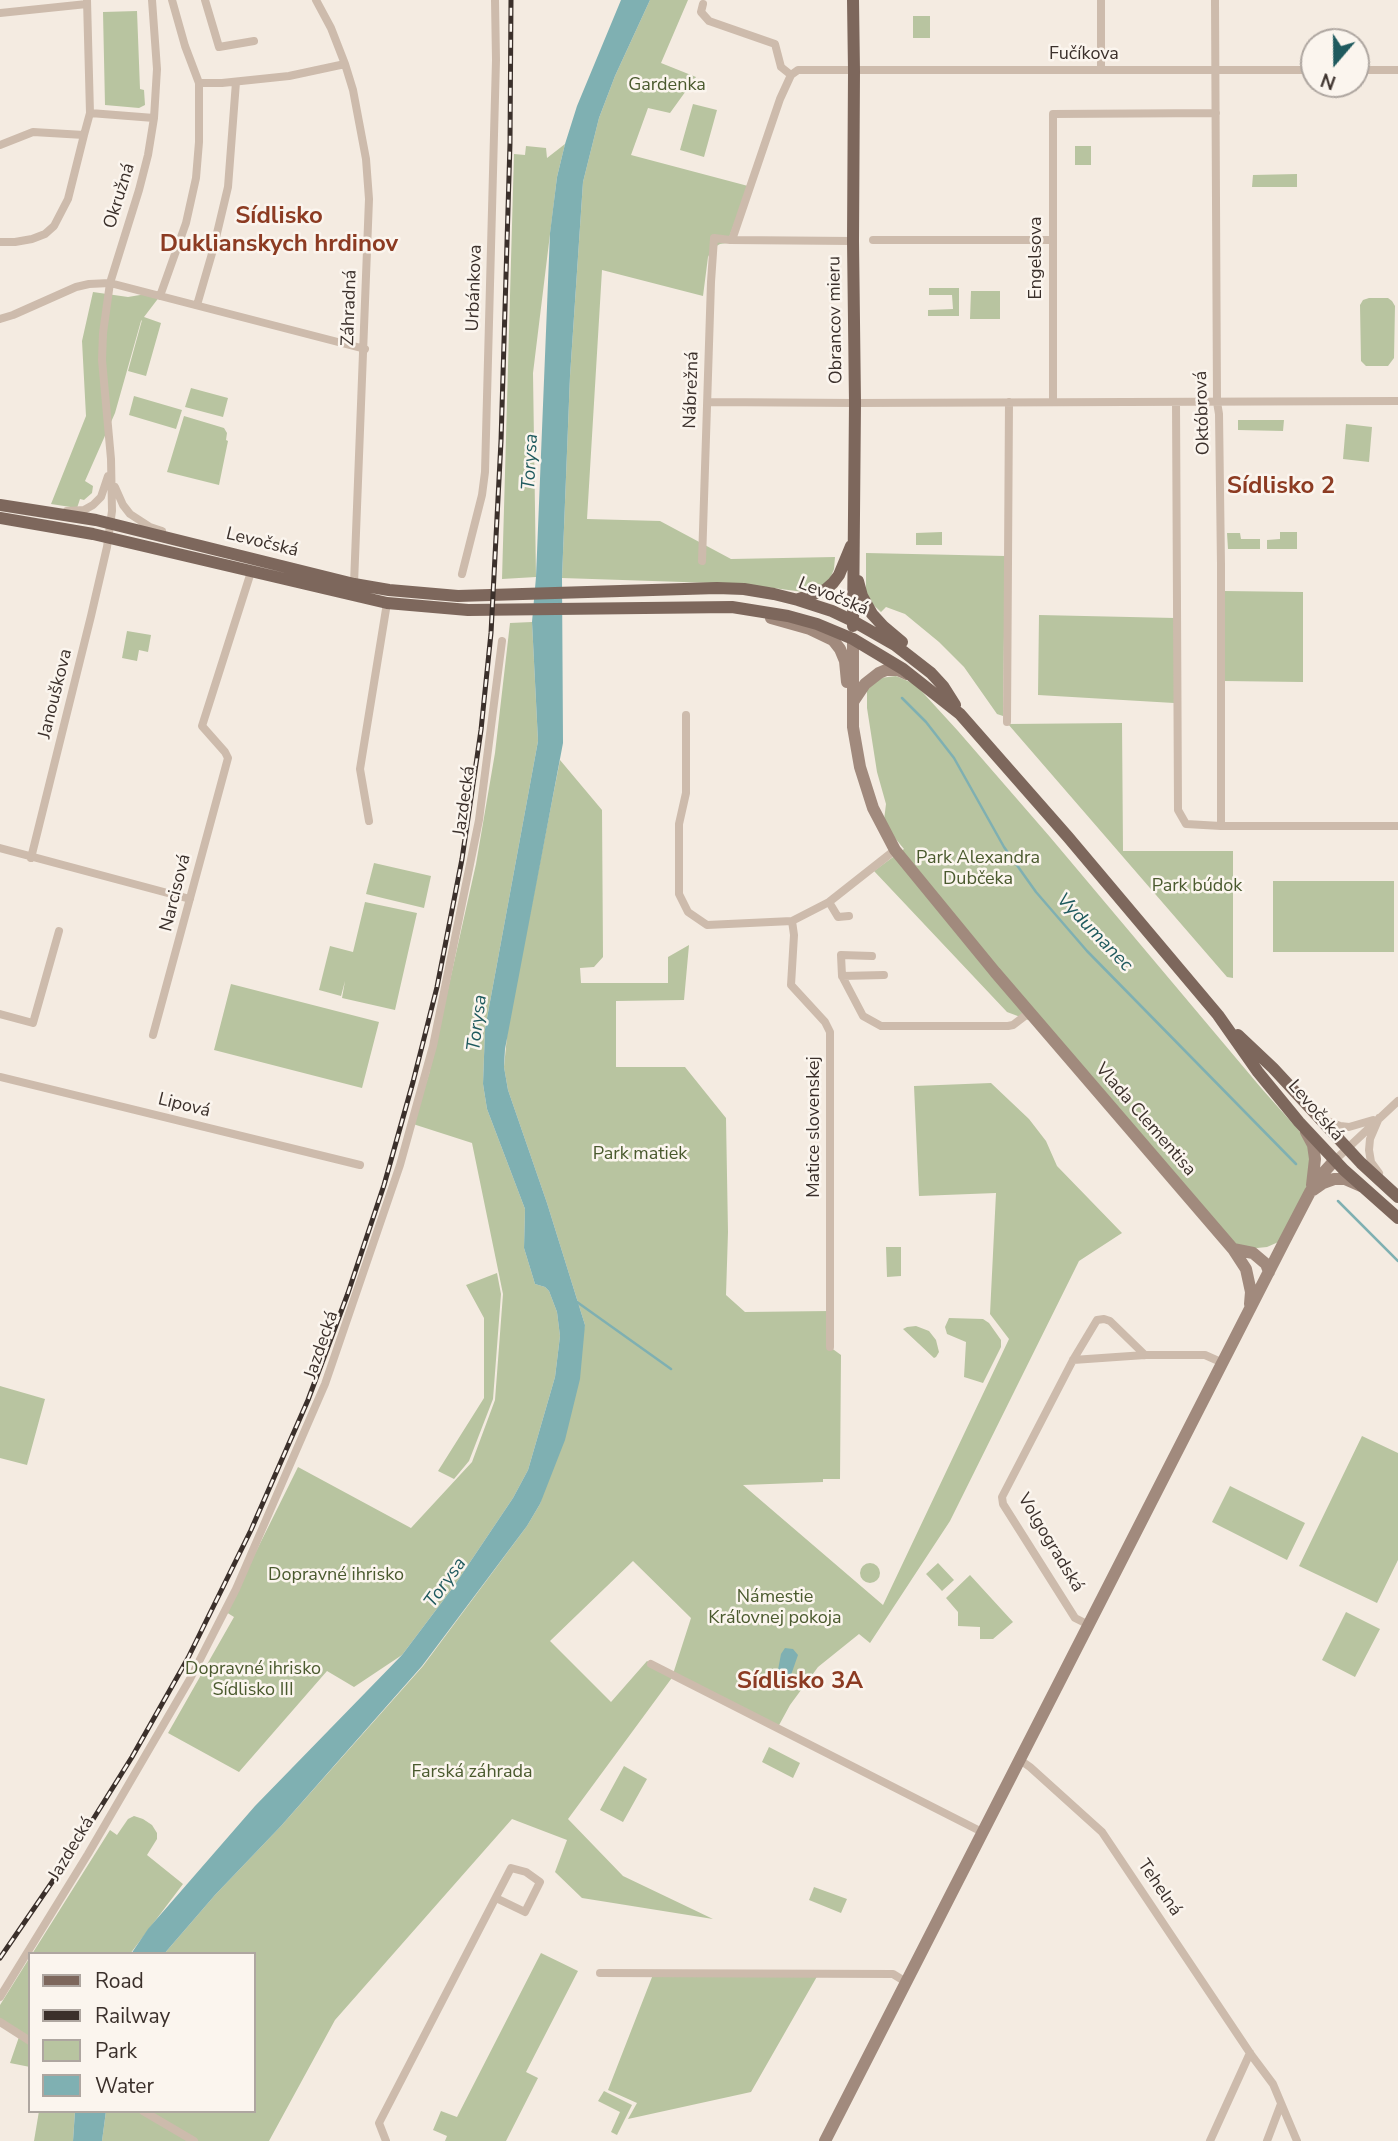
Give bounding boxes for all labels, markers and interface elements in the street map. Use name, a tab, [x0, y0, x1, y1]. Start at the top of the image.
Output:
north arrow	[1300, 28, 1370, 98]
street label: Fučíkova	[1049, 44, 1119, 66]
text: N	[1317, 66, 1340, 96]
park label: Gardenka	[628, 75, 706, 97]
street label: Okružná	[100, 161, 140, 231]
district label: Sídlisko Duklianskych hrdinov	[160, 203, 398, 259]
street label: Engelsova	[1026, 216, 1048, 300]
street label: Urbánkova	[463, 244, 487, 332]
street label: Obrancov mieru	[824, 256, 848, 384]
street label: Záhradná	[338, 269, 362, 347]
street label: Nábrežná	[680, 351, 704, 429]
street label: Októbrová	[1191, 371, 1215, 455]
water label: Torysa	[518, 433, 544, 491]
district label: Sídlisko 2	[1227, 473, 1335, 501]
street label: Levočská	[224, 524, 300, 562]
street label: Levočská	[795, 573, 871, 621]
street label: Janouškova	[34, 647, 78, 741]
street label: Jazdecká	[449, 765, 481, 837]
park label: Park Alexandra Dubčeka	[916, 848, 1040, 890]
street label: Narcisová	[156, 852, 196, 934]
park label: Park búdok	[1152, 876, 1242, 898]
water label: Vydumanec	[1051, 889, 1137, 977]
water label: Torysa	[463, 993, 493, 1053]
street label: Matice slovenskej	[804, 1056, 826, 1198]
street label: Vlada Clementisa	[1090, 1059, 1200, 1181]
street label: Levočská	[1283, 1076, 1347, 1146]
street label: Lipová	[156, 1089, 212, 1123]
park label: Park matiek	[593, 1144, 687, 1166]
street label: Jazdecká	[300, 1308, 344, 1382]
street label: Volgogradská	[1012, 1490, 1088, 1596]
water label: Torysa	[420, 1553, 472, 1613]
park label: Dopravné ihrisko	[268, 1565, 404, 1587]
park label: Námestie Kráľovnej pokoja	[708, 1587, 842, 1630]
park label: Dopravné ihrisko Sídlisko III	[185, 1659, 321, 1702]
district label: Sídlisko 3A	[737, 1668, 863, 1696]
park label: Farská záhrada	[411, 1762, 533, 1784]
street label: Jazdecká	[45, 1813, 99, 1885]
street label: Tehelná	[1132, 1855, 1186, 1921]
legend	[28, 1952, 256, 2113]
text: Road	[95, 1967, 144, 1995]
text: Railway	[95, 2002, 170, 2030]
text: Park	[95, 2037, 137, 2065]
text: Water	[95, 2072, 154, 2100]

